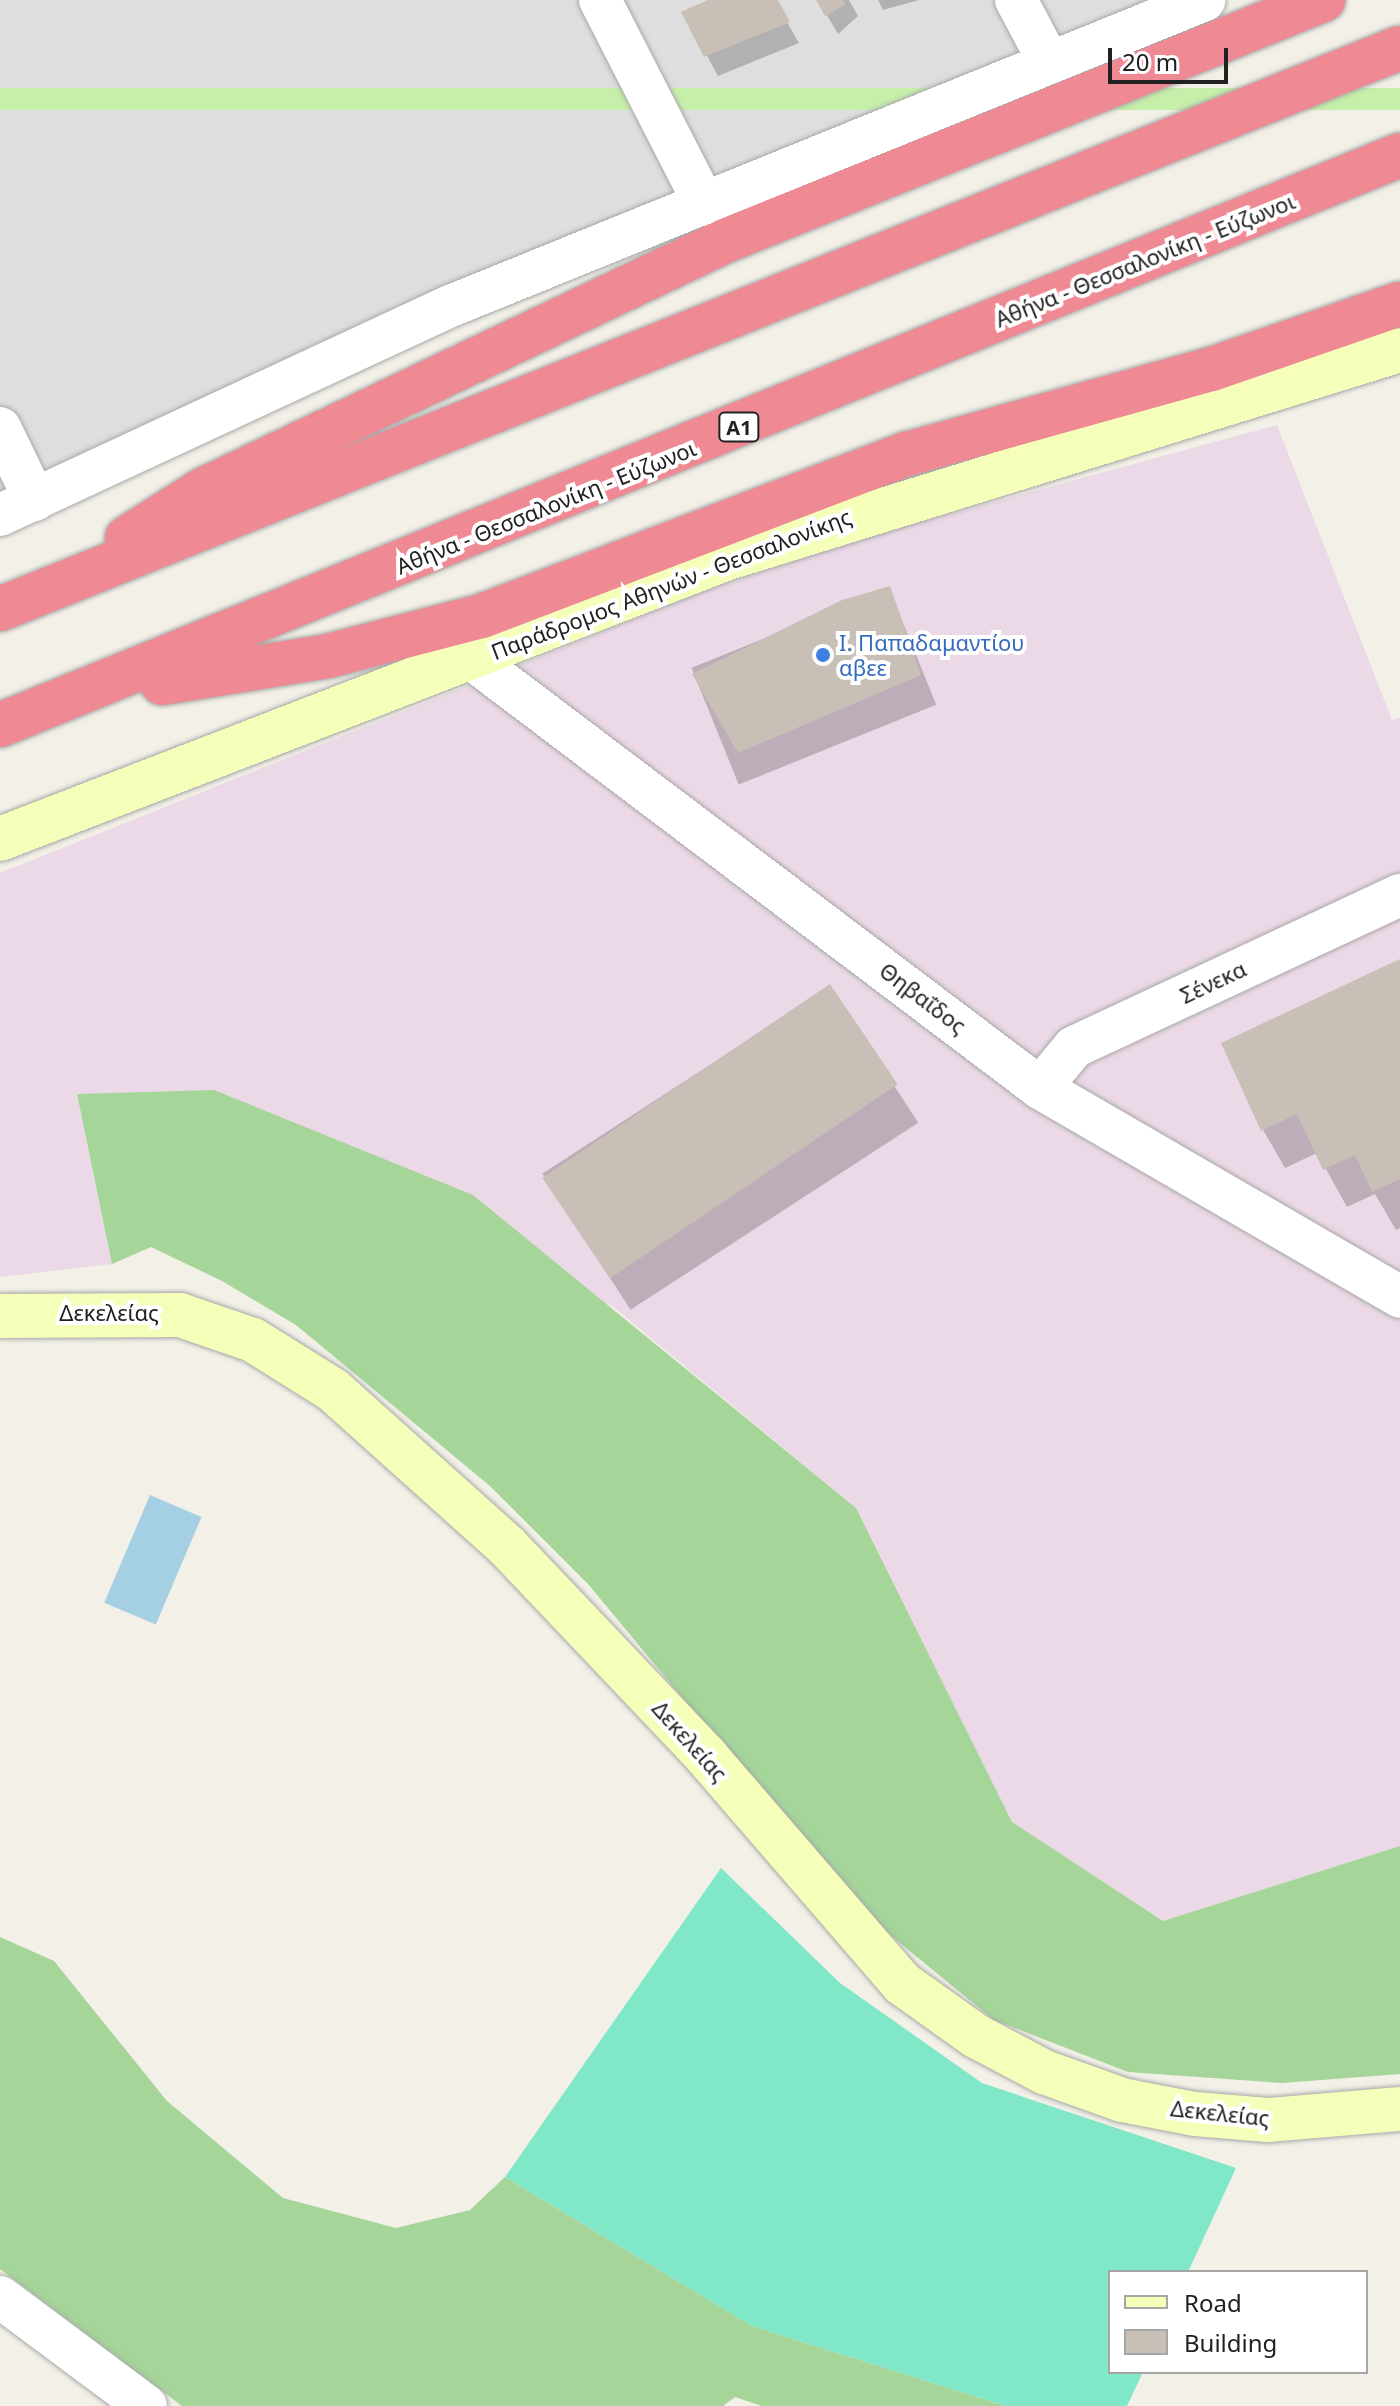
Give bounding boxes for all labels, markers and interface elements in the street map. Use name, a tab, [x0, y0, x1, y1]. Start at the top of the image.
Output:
scale bar	[1112, 32, 1232, 82]
text: 20 m	[1122, 45, 1178, 78]
street label: Αθήνα - Θεσσαλονίκη - Εύζωνοι	[991, 188, 1299, 332]
road number: Α1	[717, 411, 761, 443]
street label: Αθήνα - Θεσσαλονίκη - Εύζωνοι	[392, 435, 700, 579]
street label: Παράδρομος Αθηνών - Θεσσαλονίκης	[487, 503, 855, 665]
place label: Ι. Παπαδαμαντίου αβεε	[839, 629, 1025, 680]
marker: Ι. Παπαδαμαντίου αβεε	[814, 646, 832, 664]
street label: Σένεκα	[1176, 955, 1250, 1009]
street label: Θηβαΐδος	[874, 957, 972, 1039]
street label: Δεκελείας	[59, 1300, 159, 1326]
street label: Δεκελείας	[647, 1695, 733, 1787]
street label: Δεκελείας	[1169, 2095, 1271, 2131]
legend	[1108, 2270, 1368, 2374]
text: Road	[1184, 2286, 1242, 2319]
text: Building	[1184, 2326, 1277, 2359]

